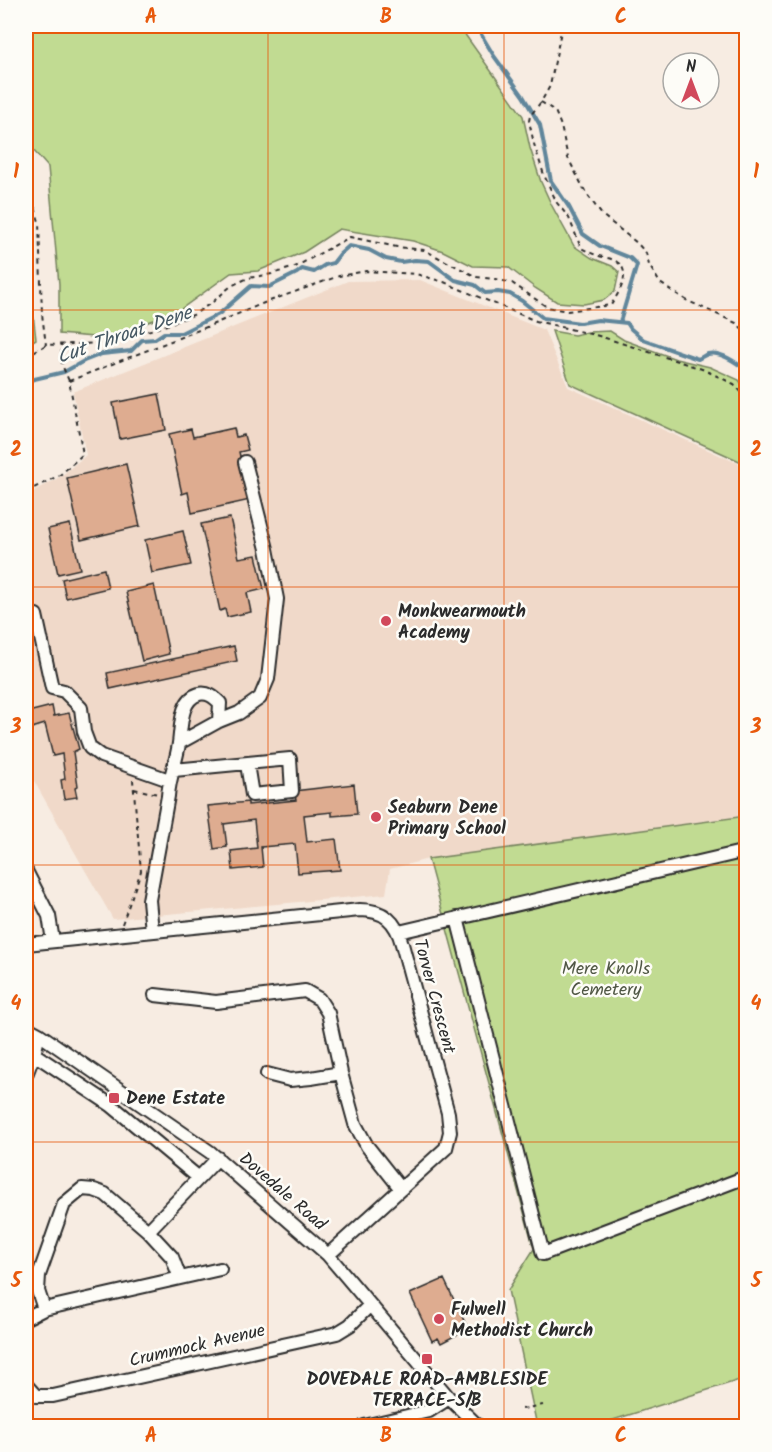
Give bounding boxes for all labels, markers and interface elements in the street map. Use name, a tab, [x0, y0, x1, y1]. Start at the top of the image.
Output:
text: A	[145, 2, 157, 34]
text: B	[380, 2, 392, 34]
text: C	[615, 2, 627, 34]
north arrow	[661, 51, 721, 111]
text: N	[686, 55, 696, 80]
text: 1	[13, 157, 19, 189]
text: 1	[753, 157, 759, 189]
water label: Cut Throat Dene	[53, 297, 198, 374]
text: 2	[10, 435, 22, 467]
text: 2	[750, 435, 762, 467]
place label: Monkwearmouth Academy	[398, 598, 526, 648]
marker: Monkwearmouth Academy	[379, 614, 393, 628]
text: 3	[10, 712, 22, 744]
text: 3	[750, 712, 762, 744]
place label: Seaburn Dene Primary School	[388, 794, 506, 844]
marker: Seaburn Dene Primary School	[369, 810, 383, 824]
street label: Torver Crescent	[404, 936, 463, 1058]
park label: Mere Knolls Cemetery	[562, 955, 651, 1005]
text: 4	[11, 989, 22, 1021]
text: 4	[751, 989, 762, 1021]
place label: Dene Estate	[126, 1085, 225, 1114]
marker: Dene Estate	[107, 1091, 121, 1105]
street label: Dovedale Road	[231, 1146, 333, 1239]
text: 5	[10, 1266, 23, 1298]
text: 5	[750, 1266, 763, 1298]
place label: Fulwell Methodist Church	[451, 1296, 593, 1346]
marker: Fulwell Methodist Church	[432, 1312, 446, 1326]
street label: Crummock Avenue	[126, 1317, 268, 1376]
marker: DOVEDALE ROAD-AMBLESIDE TERRACE-S/B	[420, 1352, 434, 1366]
place label: DOVEDALE ROAD-AMBLESIDE TERRACE-S/B	[307, 1366, 548, 1416]
text: A	[145, 1421, 157, 1452]
text: B	[380, 1421, 392, 1452]
text: C	[615, 1421, 627, 1452]

